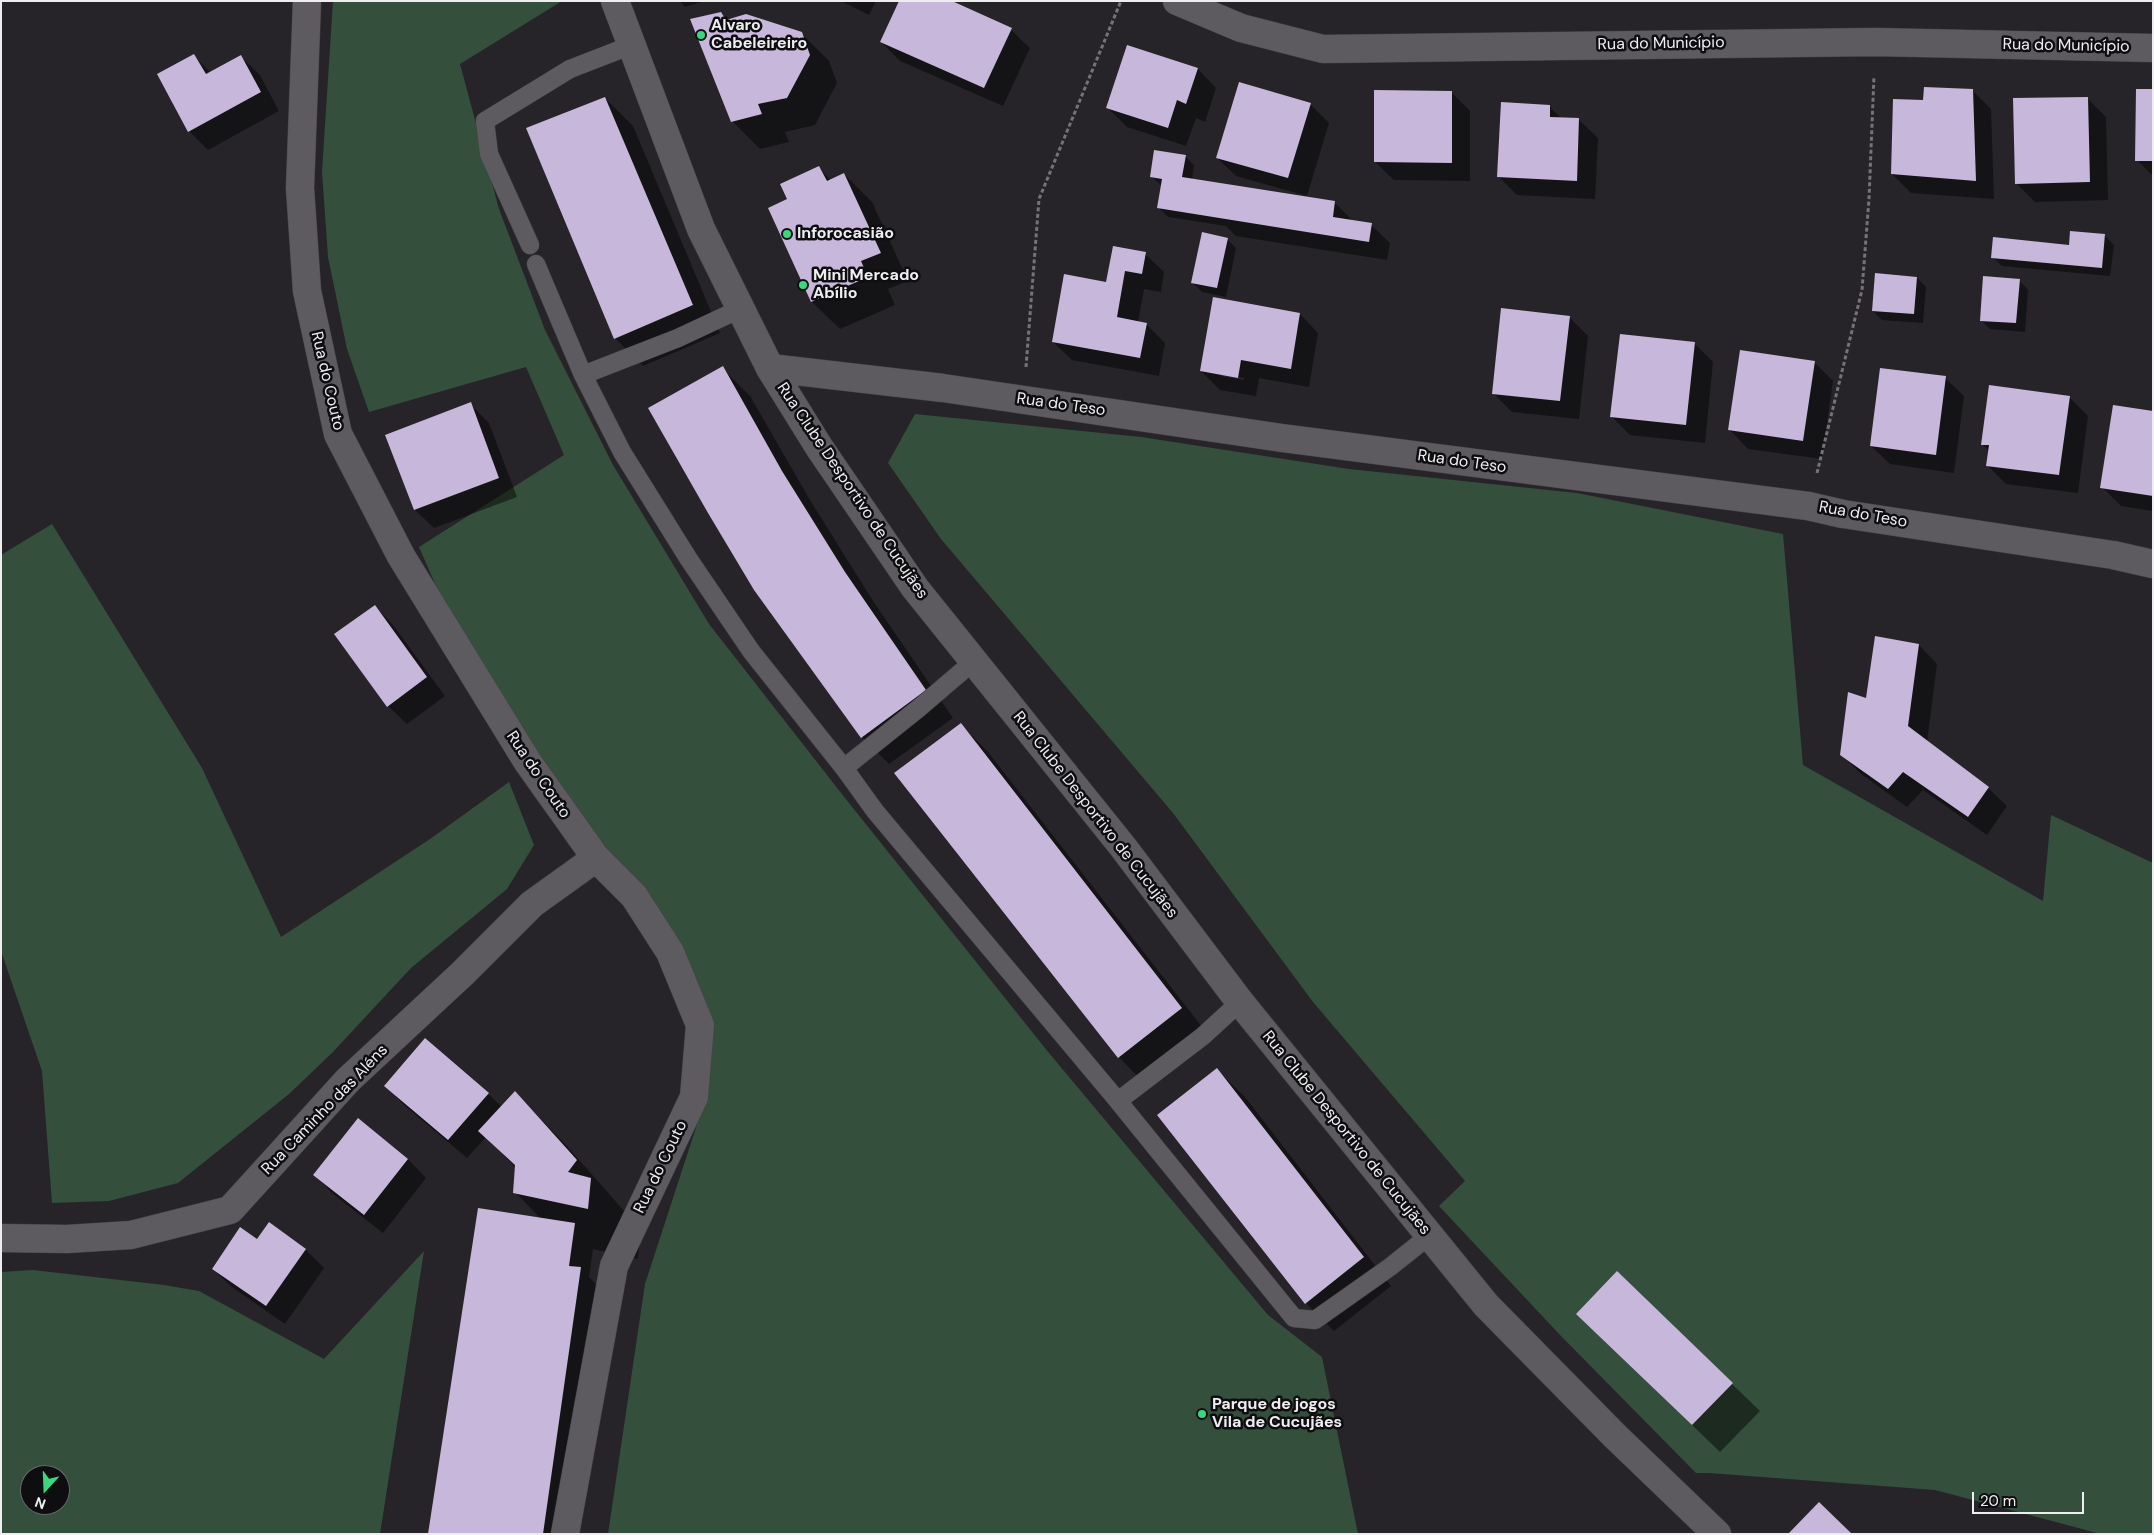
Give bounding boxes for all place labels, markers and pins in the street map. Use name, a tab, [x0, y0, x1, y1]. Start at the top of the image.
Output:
place label: Alvaro Cabeleireiro	[711, 16, 807, 54]
marker: Alvaro Cabeleireiro	[695, 29, 707, 41]
place label: Inforocasião	[797, 224, 894, 244]
marker: Inforocasião	[781, 228, 793, 240]
place label: Mini Mercado Abílio	[813, 266, 919, 304]
marker: Mini Mercado Abílio	[797, 279, 809, 291]
place label: Parque de jogos Vila de Cucujães	[1212, 1395, 1342, 1433]
marker: Parque de jogos Vila de Cucujães	[1196, 1408, 1208, 1420]

